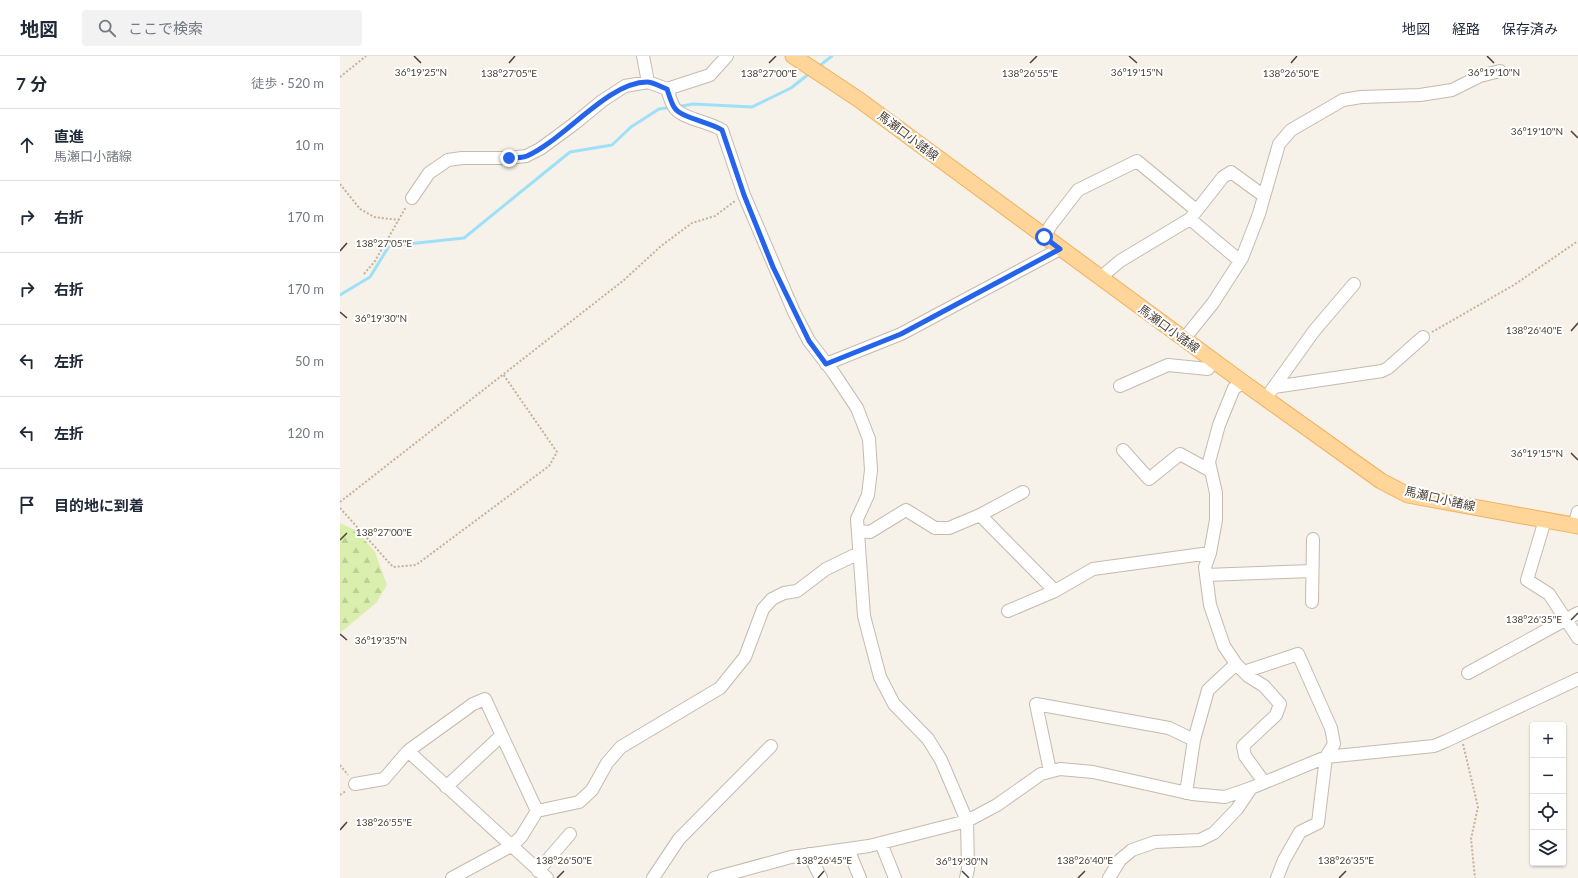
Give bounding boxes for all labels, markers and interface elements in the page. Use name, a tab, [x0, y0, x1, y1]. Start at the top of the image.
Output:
search box	[82, 10, 362, 46]
text: 地図	[20, 17, 58, 40]
icon: search	[96, 17, 118, 39]
text: ここで検索	[128, 19, 203, 37]
text: 地図	[1402, 20, 1430, 37]
text: 経路	[1452, 20, 1480, 37]
text: 保存済み	[1502, 20, 1558, 37]
text: 36°19'25"N	[395, 66, 447, 78]
text: 36°19'15"N	[1111, 66, 1163, 78]
text: 36°19'10"N	[1468, 66, 1520, 78]
text: 138°27'05"E	[481, 67, 537, 79]
text: 138°27'00"E	[741, 67, 797, 79]
text: 138°26'55"E	[1002, 67, 1058, 79]
text: 138°26'50"E	[1263, 67, 1319, 79]
text: 7 分	[16, 73, 47, 94]
text: 徒歩 · 520 m	[251, 75, 324, 91]
street label: 馬瀬口小諸線	[875, 108, 942, 163]
text: 36°19'10"N	[1511, 125, 1563, 137]
text: 直進	[54, 127, 84, 145]
icon: ahead	[16, 134, 38, 156]
text: 10 m	[295, 137, 324, 153]
text: 馬瀬口小諸線	[54, 148, 132, 164]
route end	[500, 149, 518, 167]
icon: right	[16, 206, 38, 228]
text: 右折	[54, 208, 84, 226]
text: 170 m	[287, 209, 324, 225]
route start	[1035, 228, 1053, 246]
text: 138°27'05"E	[356, 237, 412, 249]
icon: right	[16, 278, 38, 300]
text: 右折	[54, 280, 84, 298]
text: 170 m	[287, 281, 324, 297]
street label: 馬瀬口小諸線	[1136, 301, 1203, 356]
text: 36°19'30"N	[355, 312, 407, 324]
text: 138°26'40"E	[1506, 324, 1562, 336]
icon: left	[16, 350, 38, 372]
text: 左折	[54, 352, 84, 370]
text: 50 m	[295, 353, 324, 369]
icon: left	[16, 422, 38, 444]
text: 左折	[54, 424, 84, 442]
text: 120 m	[287, 425, 324, 441]
text: 36°19'15"N	[1511, 447, 1563, 459]
street label: 馬瀬口小諸線	[1403, 483, 1477, 514]
icon: arrive	[16, 494, 38, 516]
text: 目的地に到着	[54, 496, 144, 514]
text: 138°27'00"E	[356, 526, 412, 538]
text: 138°26'35"E	[1506, 613, 1562, 625]
text: 36°19'35"N	[355, 634, 407, 646]
map controls	[1530, 722, 1566, 866]
button: +	[1530, 722, 1566, 758]
button: −	[1530, 758, 1566, 794]
button: locate	[1530, 794, 1566, 830]
text: 138°26'55"E	[356, 816, 412, 828]
button: layers	[1530, 830, 1566, 866]
text: 138°26'50"E	[536, 854, 592, 866]
text: 138°26'45"E	[796, 854, 852, 866]
text: 138°26'40"E	[1057, 854, 1113, 866]
text: 138°26'35"E	[1318, 854, 1374, 866]
text: 36°19'30"N	[936, 855, 988, 867]

